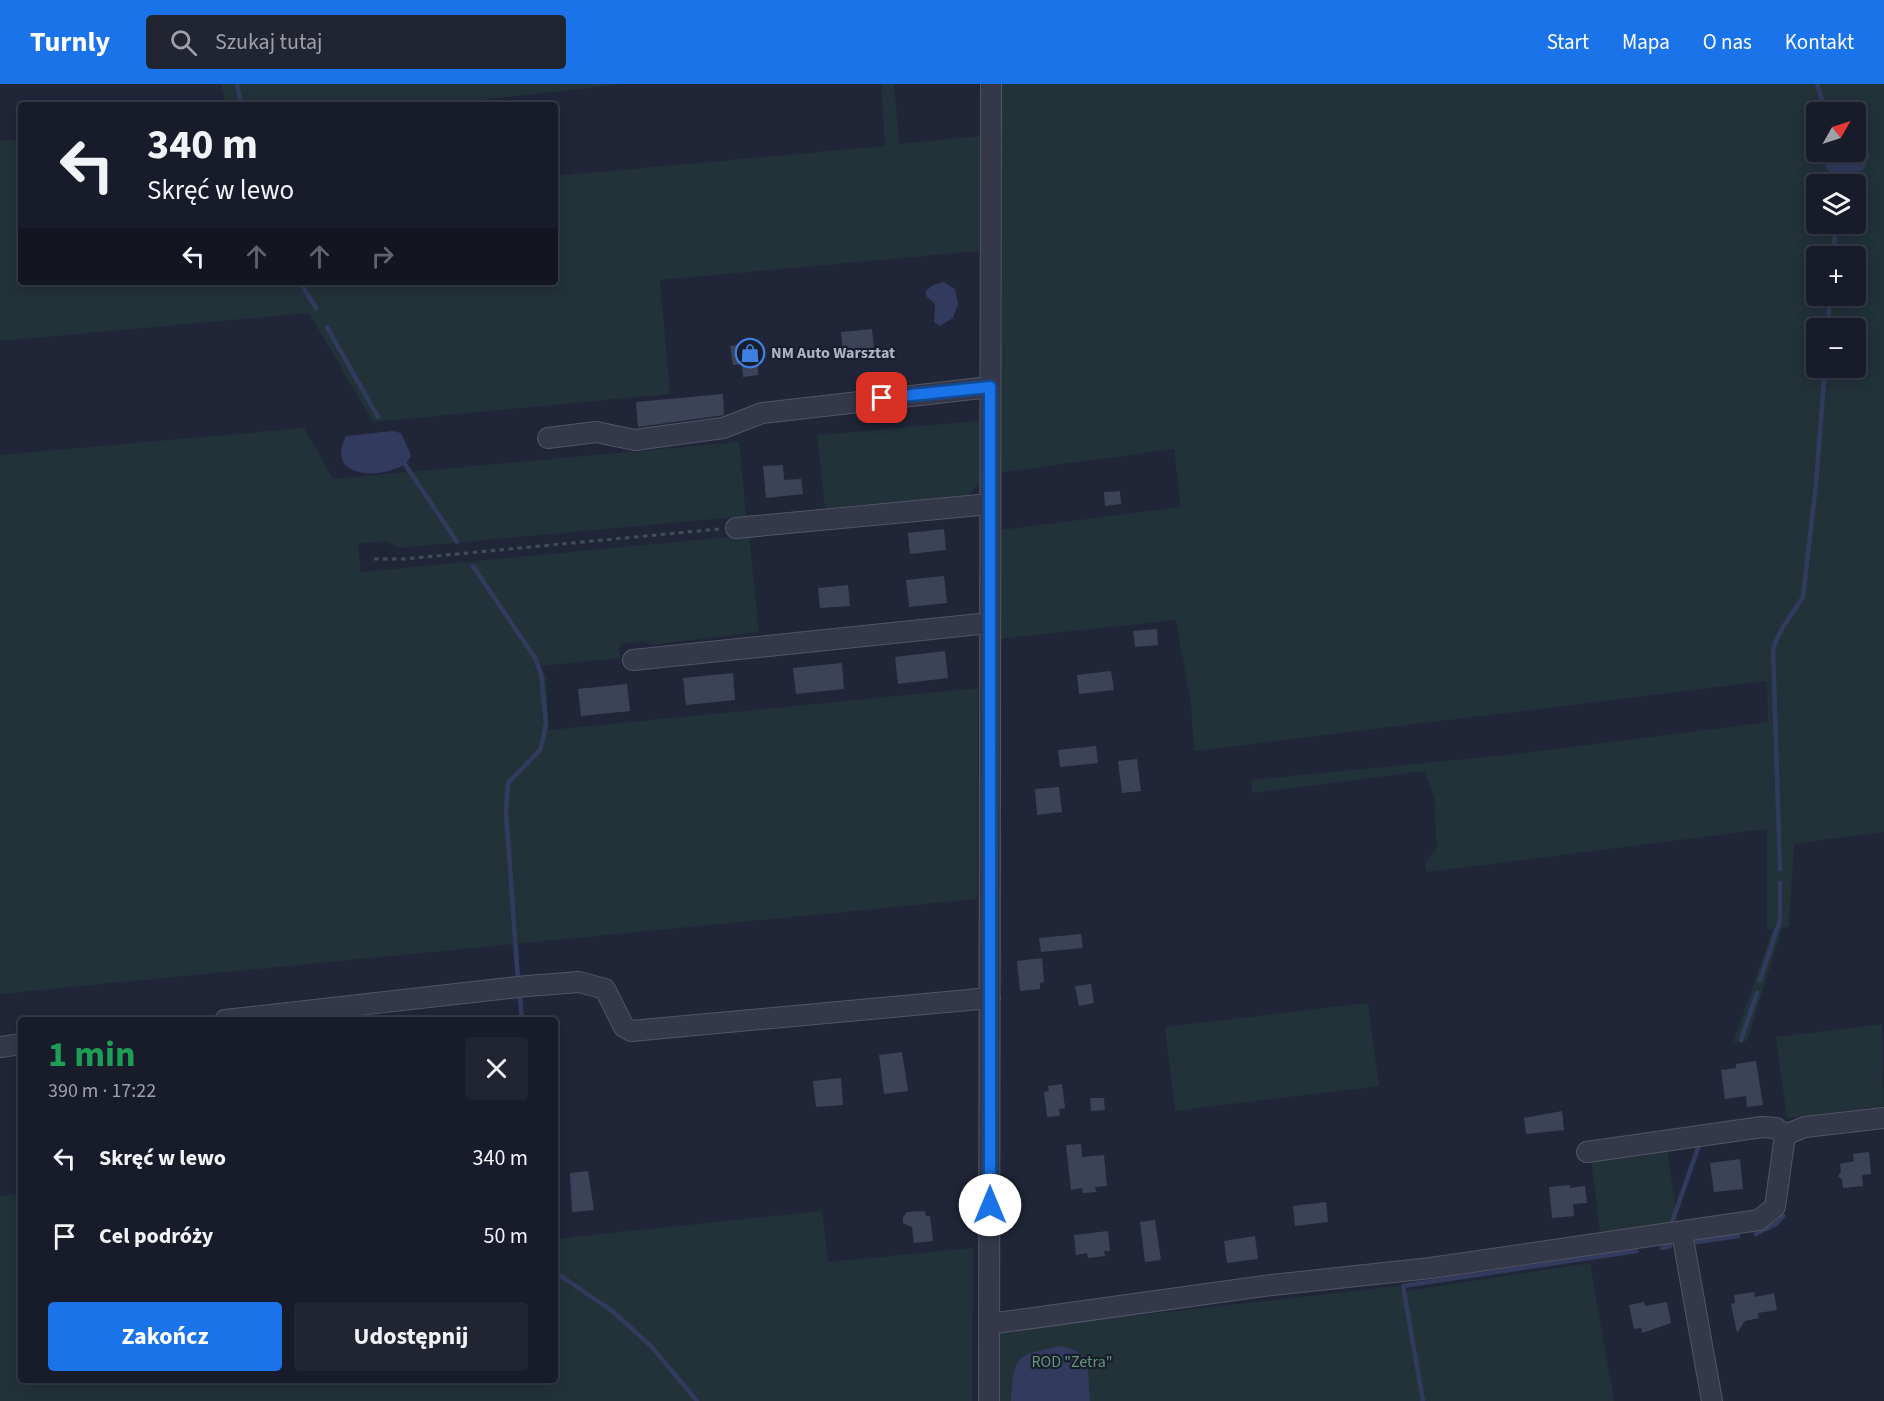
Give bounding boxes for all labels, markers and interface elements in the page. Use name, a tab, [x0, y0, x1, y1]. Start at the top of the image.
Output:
search box	[146, 15, 566, 69]
text: Turnly	[30, 22, 110, 62]
icon: search	[167, 26, 200, 59]
text: Szukaj tutaj	[215, 26, 322, 58]
text: Start	[1547, 27, 1589, 57]
text: Mapa	[1622, 27, 1670, 57]
text: O nas	[1703, 27, 1752, 57]
text: Kontakt	[1785, 27, 1854, 57]
north arrow	[1806, 102, 1866, 162]
map controls	[1806, 102, 1866, 378]
text: 340 m	[147, 115, 258, 175]
icon: left	[48, 126, 126, 204]
text: Skręć w lewo	[147, 171, 294, 210]
button: layers	[1806, 174, 1866, 234]
icon: left	[177, 240, 210, 273]
icon: ahead	[240, 240, 273, 273]
icon: ahead	[303, 240, 336, 273]
icon: right	[366, 240, 399, 273]
button: +	[1806, 246, 1866, 306]
button: −	[1806, 318, 1866, 378]
shop icon: NM Auto Warsztat	[734, 337, 766, 369]
place label: NM Auto Warsztat	[771, 342, 895, 364]
pin	[856, 372, 907, 423]
icon: arrive	[865, 381, 898, 414]
text: 1 min	[48, 1029, 136, 1080]
button: close	[465, 1037, 528, 1100]
text: 390 m · 17:22	[48, 1077, 156, 1105]
icon: left	[48, 1142, 81, 1175]
text: Skręć w lewo	[99, 1142, 226, 1174]
text: 340 m	[473, 1142, 528, 1174]
position arrow	[958, 1173, 1022, 1237]
icon: arrive	[48, 1220, 81, 1253]
text: Cel podróży	[99, 1220, 213, 1252]
text: 50 m	[483, 1220, 528, 1252]
button: Zakończ	[48, 1302, 282, 1371]
button: Udostępnij	[294, 1302, 528, 1371]
park label: ROD "Zetra"	[1031, 1351, 1113, 1373]

